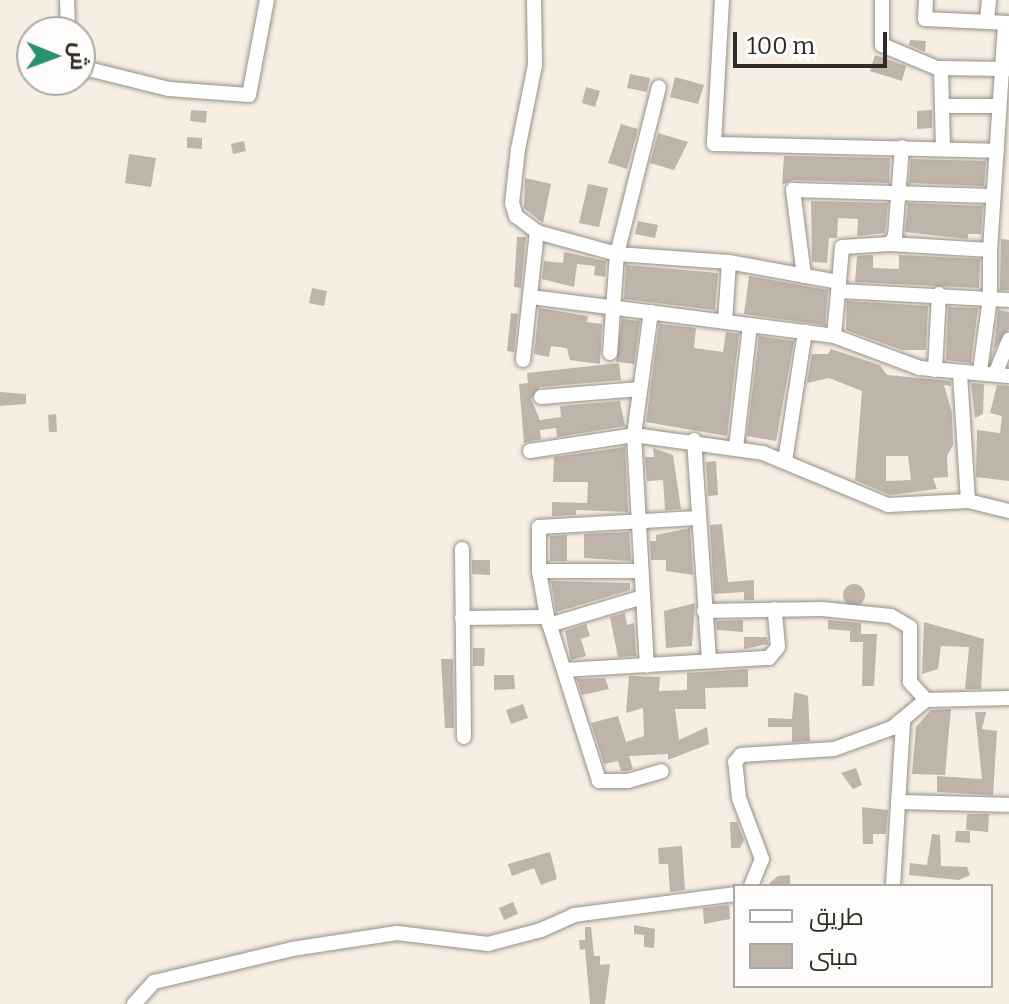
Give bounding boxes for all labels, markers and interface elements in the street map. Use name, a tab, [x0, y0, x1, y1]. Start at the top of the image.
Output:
north arrow	[16, 16, 96, 96]
scale bar	[737, 16, 891, 66]
text: 100 m	[747, 32, 815, 60]
text: ش	[65, 42, 92, 71]
legend	[733, 884, 993, 988]
text: طريق	[809, 903, 864, 931]
text: مبنى	[809, 943, 858, 971]

